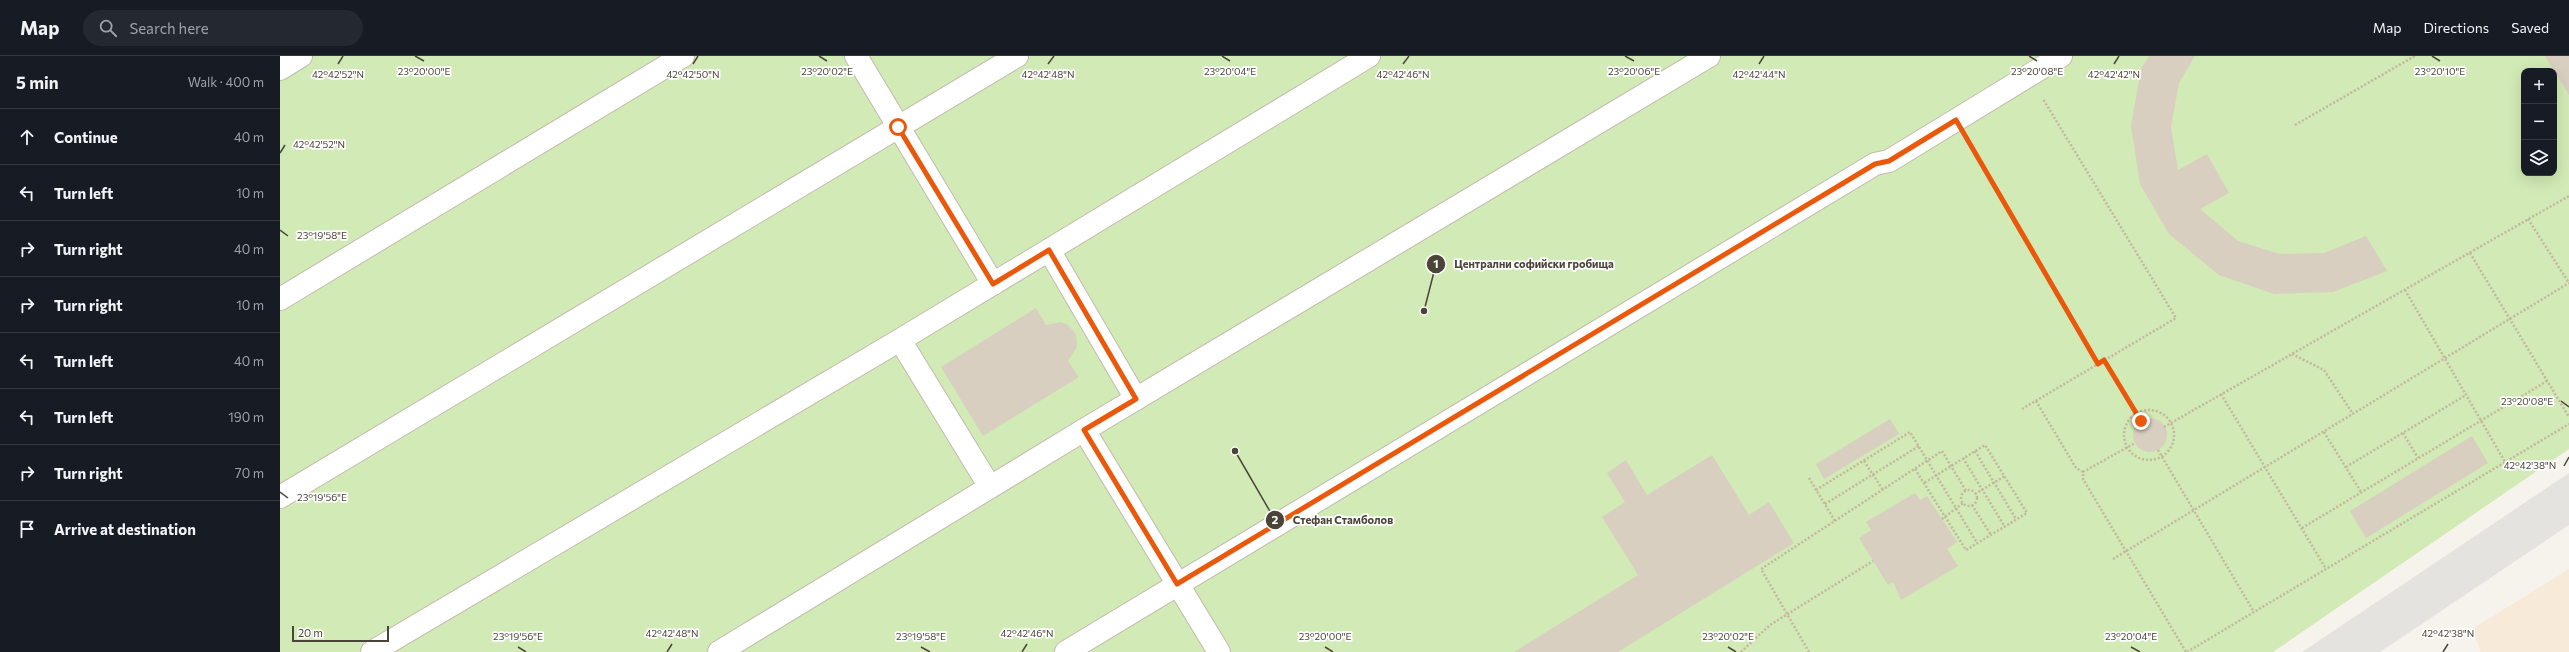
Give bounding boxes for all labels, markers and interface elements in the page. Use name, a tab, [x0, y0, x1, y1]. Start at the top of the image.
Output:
search box	[83, 10, 363, 46]
text: Map	[20, 16, 59, 39]
icon: search	[97, 17, 119, 39]
text: Search here	[129, 19, 209, 37]
text: Map	[2373, 19, 2402, 36]
text: Directions	[2424, 19, 2489, 36]
text: Saved	[2511, 19, 2549, 36]
text: 23°20'00"E	[398, 65, 450, 77]
text: 23°20'02"E	[801, 65, 853, 77]
text: 23°20'04"E	[1204, 65, 1256, 77]
text: 23°20'06"E	[1608, 65, 1660, 77]
text: 23°20'08"E	[2011, 65, 2063, 77]
text: 23°20'10"E	[2415, 65, 2465, 77]
text: 42°42'52"N	[312, 68, 364, 80]
text: 42°42'50"N	[666, 68, 720, 80]
text: 42°42'48"N	[1022, 68, 1074, 80]
text: 42°42'46"N	[1377, 68, 1429, 80]
text: 42°42'44"N	[1733, 68, 1785, 80]
text: 42°42'42"N	[2088, 68, 2140, 80]
map controls	[2521, 68, 2557, 176]
button: +	[2521, 68, 2557, 104]
text: 5 min	[16, 72, 59, 93]
text: Walk · 400 m	[188, 74, 264, 90]
button: −	[2521, 104, 2557, 140]
route start	[889, 118, 907, 136]
icon: ahead	[16, 126, 38, 148]
text: Continue	[54, 128, 118, 146]
text: 40 m	[234, 129, 264, 145]
text: 42°42'52"N	[293, 138, 345, 150]
button: layers	[2521, 140, 2557, 176]
icon: left	[16, 182, 38, 204]
text: Turn left	[54, 184, 113, 202]
text: 10 m	[236, 185, 264, 201]
text: 23°19'58"E	[297, 229, 347, 241]
icon: right	[16, 238, 38, 260]
text: Turn right	[54, 240, 123, 258]
text: 40 m	[234, 241, 264, 257]
callout: Централни софийски гробища	[1426, 252, 1622, 275]
text: 1	[1433, 256, 1439, 270]
text: Централни софийски гробища	[1454, 257, 1614, 270]
icon: right	[16, 294, 38, 316]
text: Turn right	[54, 296, 123, 314]
text: 10 m	[236, 297, 264, 313]
icon: left	[16, 350, 38, 372]
text: Turn left	[54, 352, 113, 370]
text: 40 m	[234, 353, 264, 369]
text: 23°20'08"E	[2501, 395, 2553, 407]
icon: left	[16, 406, 38, 428]
text: Turn left	[54, 408, 113, 426]
text: 190 m	[228, 409, 264, 425]
route end	[2132, 412, 2150, 430]
text: 42°42'38"N	[2504, 459, 2556, 471]
icon: right	[16, 462, 38, 484]
text: Turn right	[54, 464, 123, 482]
text: 70 m	[235, 465, 264, 481]
text: 23°19'56"E	[297, 491, 347, 503]
callout: Стефан Стамболов	[1265, 509, 1401, 532]
text: 2	[1272, 512, 1279, 526]
text: Стефан Стамболов	[1293, 513, 1393, 526]
icon: arrive	[16, 518, 38, 540]
text: Arrive at destination	[54, 520, 196, 538]
scale bar	[292, 624, 389, 643]
text: 20 m	[298, 626, 323, 639]
text: 42°42'48"N	[646, 627, 698, 639]
text: 42°42'46"N	[1001, 627, 1053, 639]
text: 42°42'38"N	[2422, 627, 2474, 639]
text: 23°19'56"E	[493, 630, 543, 642]
text: 23°19'58"E	[896, 630, 946, 642]
text: 23°20'00"E	[1299, 630, 1351, 642]
text: 23°20'02"E	[1702, 630, 1754, 642]
text: 23°20'04"E	[2105, 630, 2157, 642]

